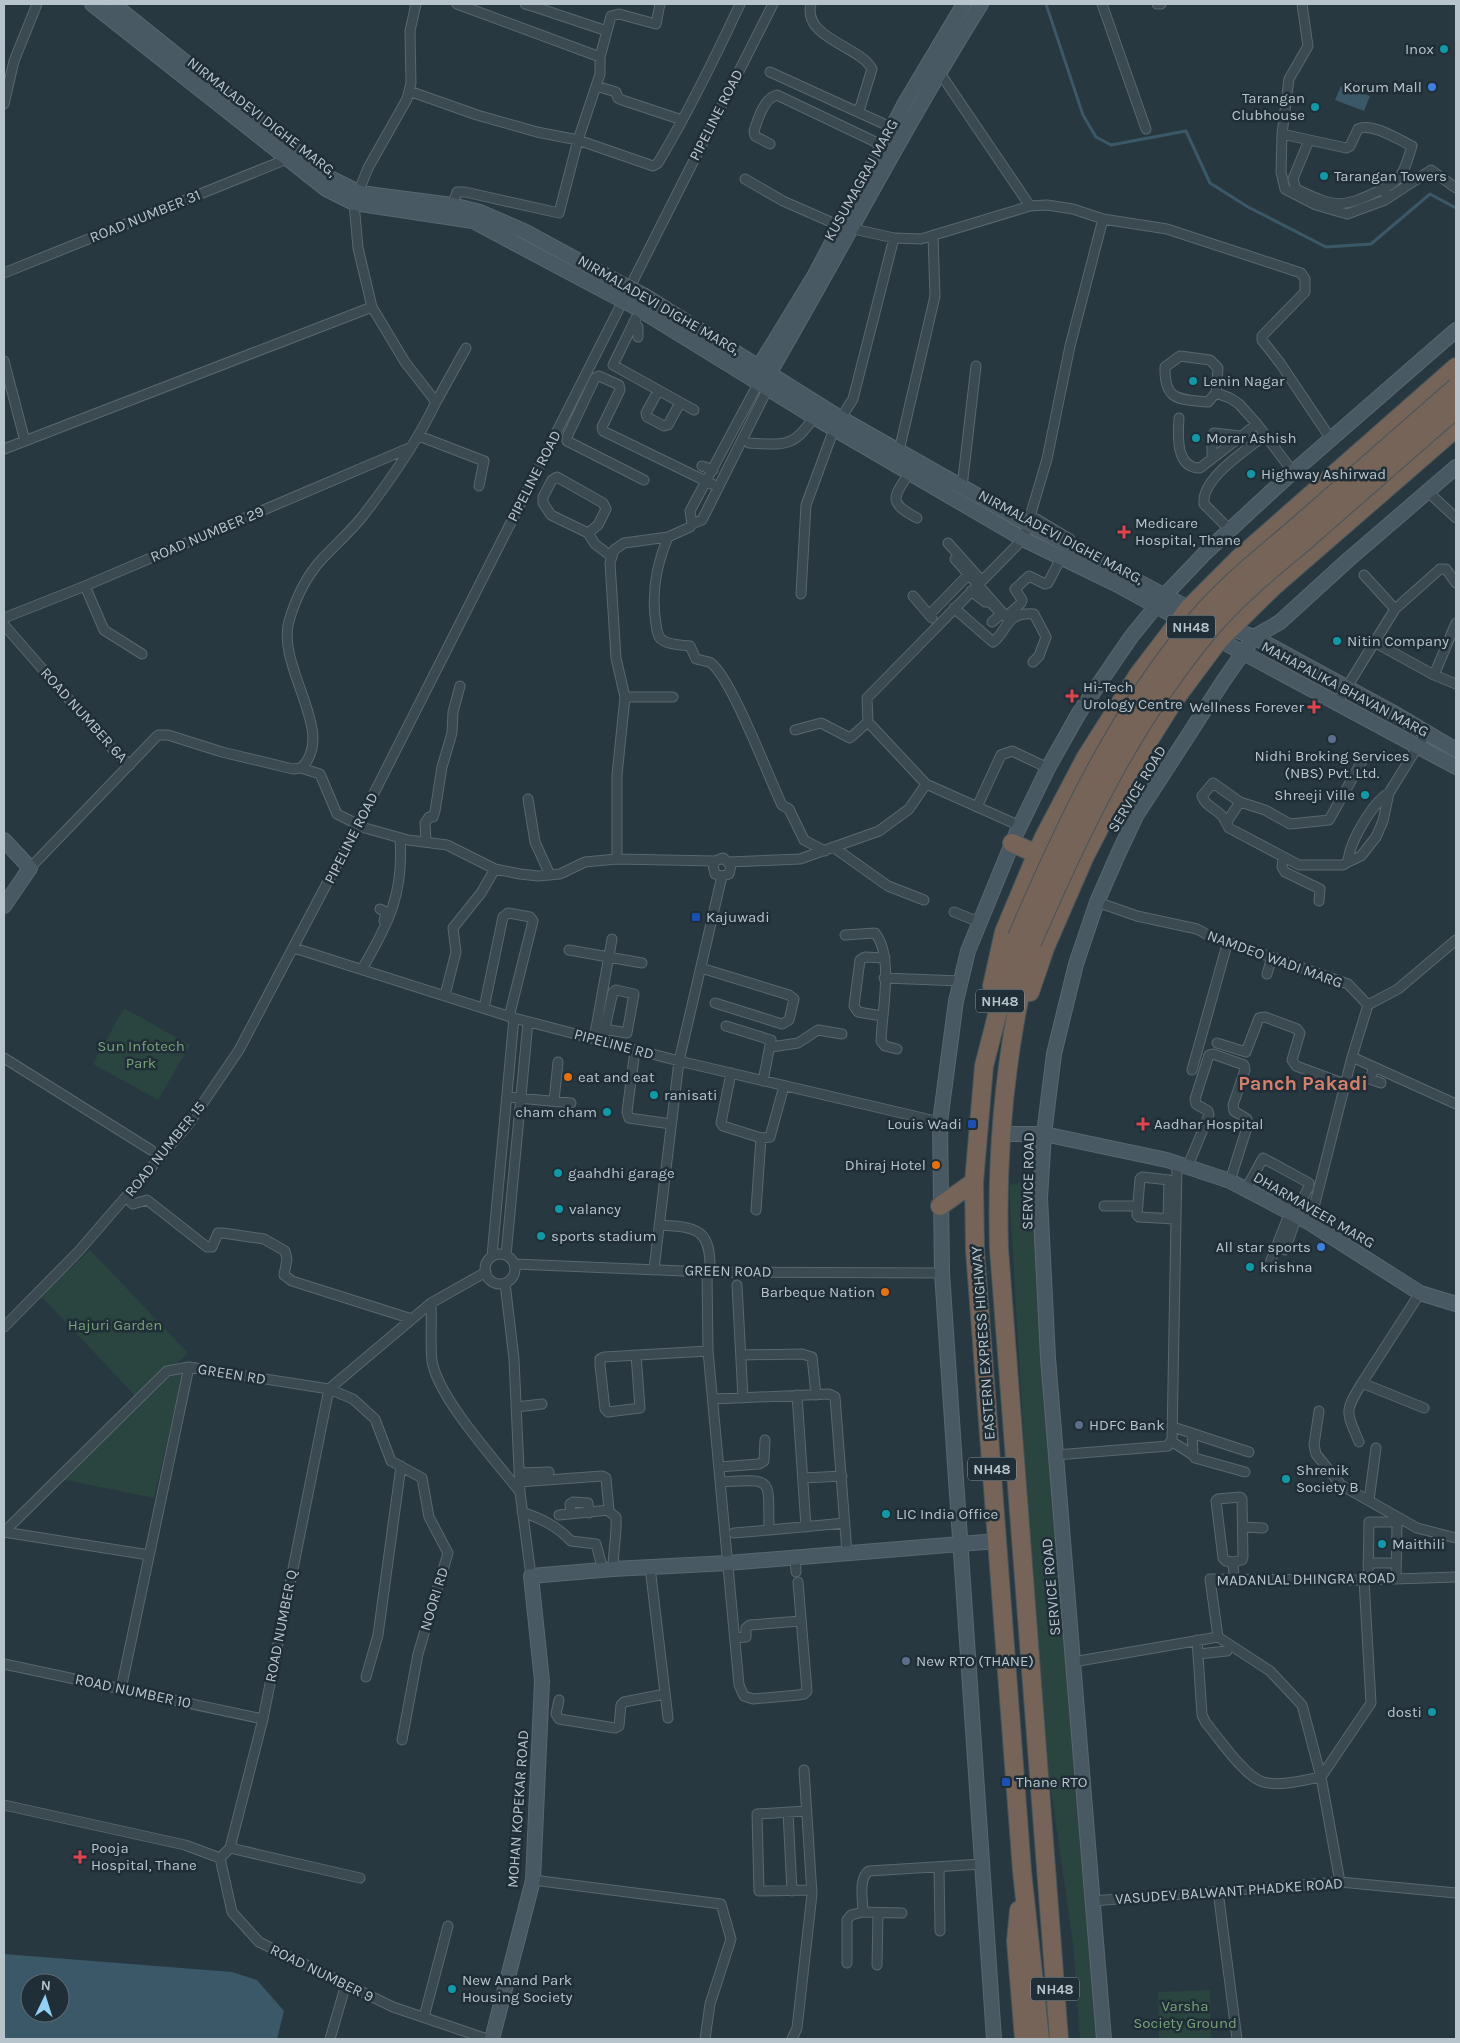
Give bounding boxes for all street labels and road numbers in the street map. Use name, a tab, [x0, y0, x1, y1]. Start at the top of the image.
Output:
street label: NIRMALADEVI DIGHE MARG,	[184, 53, 340, 181]
street label: PIPELINE ROAD	[685, 66, 747, 164]
street label: KUSUMAGRAJ MARG	[820, 116, 902, 244]
street label: ROAD NUMBER 31	[87, 186, 203, 246]
street label: NIRMALADEVI DIGHE MARG,	[575, 251, 743, 359]
street label: PIPELINE ROAD	[503, 427, 565, 525]
street label: NIRMALADEVI DIGHE MARG,	[975, 486, 1147, 588]
street label: ROAD NUMBER 29	[148, 502, 266, 566]
road number: NH48	[1167, 616, 1215, 638]
street label: MAHAPALIKA BHAVAN MARG	[1258, 637, 1432, 741]
street label: ROAD NUMBER 6A	[37, 664, 132, 766]
street label: SERVICE ROAD	[1104, 742, 1170, 836]
street label: PIPELINE ROAD	[320, 789, 382, 887]
street label: NAMDEO WADI MARG	[1205, 926, 1345, 992]
road number: NH48	[976, 989, 1024, 1012]
street label: PIPELINE RD	[572, 1025, 656, 1063]
street label: ROAD NUMBER 15	[121, 1098, 209, 1200]
street label: SERVICE ROAD	[1018, 1132, 1038, 1230]
street label: DHARMAVEER MARG	[1250, 1168, 1378, 1252]
street label: EASTERN EXPRESS HIGHWAY	[967, 1245, 999, 1440]
street label: GREEN ROAD	[684, 1261, 772, 1281]
street label: GREEN RD	[197, 1360, 267, 1388]
road number: NH48	[968, 1458, 1016, 1480]
street label: SERVICE ROAD	[1038, 1537, 1064, 1637]
street label: NOORI RD	[416, 1565, 452, 1633]
street label: ROAD NUMBER Q	[261, 1568, 301, 1684]
street label: MADANLAL DHINGRA ROAD	[1216, 1568, 1396, 1590]
street label: ROAD NUMBER 10	[73, 1670, 193, 1712]
street label: MOHAN KOPEKAR ROAD	[504, 1729, 532, 1889]
street label: VASUDEV BALWANT PHADKE ROAD	[1114, 1874, 1344, 1908]
street label: ROAD NUMBER 9	[267, 1940, 377, 2006]
road number: NH48	[1031, 1978, 1079, 2000]

